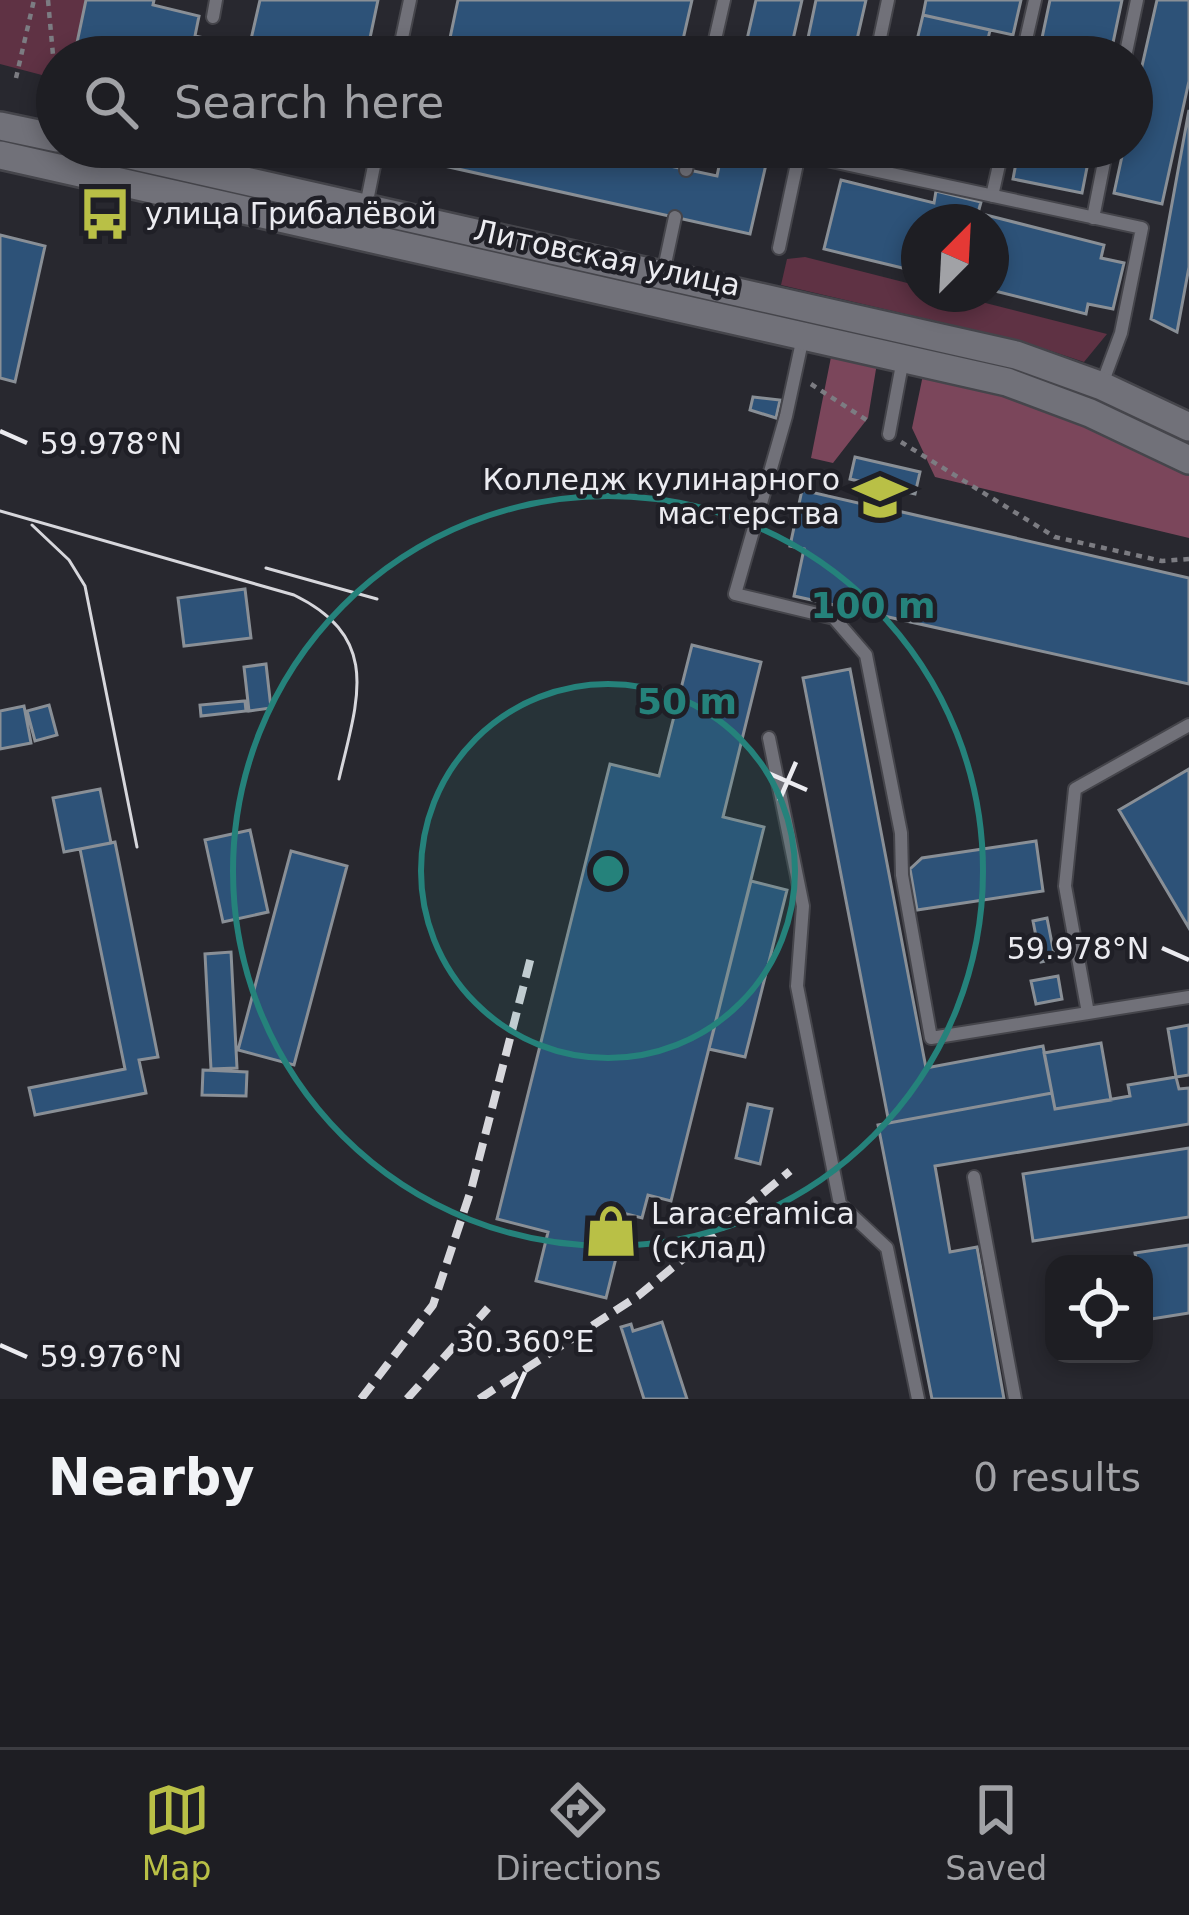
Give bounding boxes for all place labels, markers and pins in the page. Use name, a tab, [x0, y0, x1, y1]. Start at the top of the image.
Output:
bus stop icon: улица Грибалёвой	[76, 185, 134, 243]
place label: улица Грибалёвой	[145, 196, 437, 231]
place label: Колледж кулинарного мастерства	[483, 462, 840, 531]
school or university icon: Колледж кулинарного мастерства	[851, 468, 909, 526]
centre of rings	[587, 850, 629, 892]
place label: Laraceramica (склад)	[651, 1196, 855, 1265]
shop icon: Laraceramica (склад)	[582, 1202, 640, 1260]

